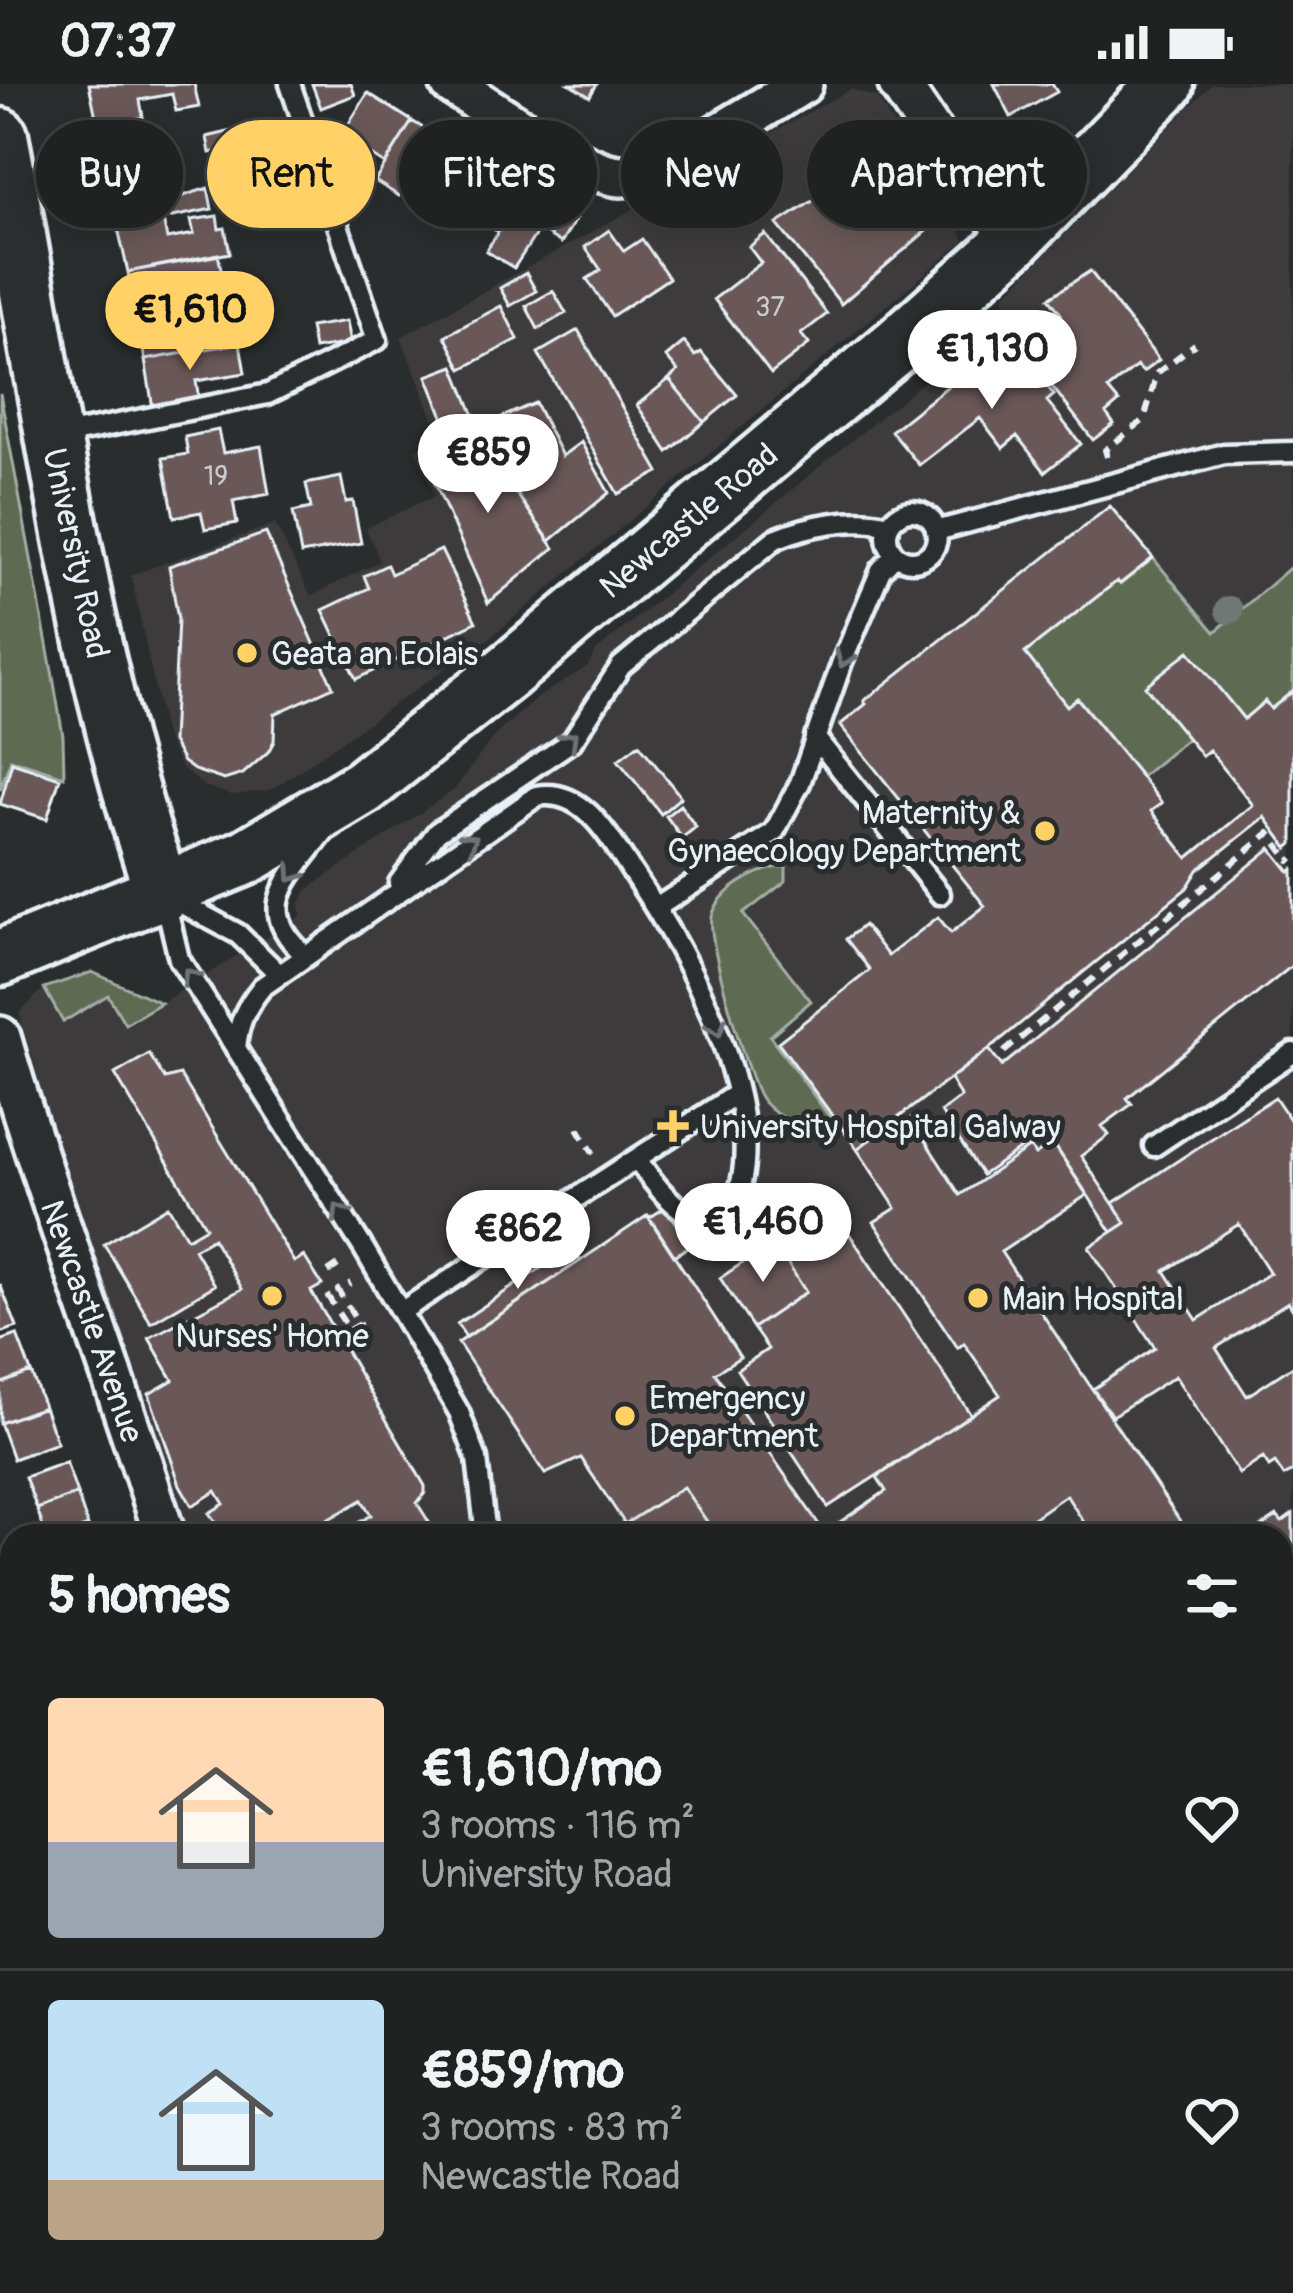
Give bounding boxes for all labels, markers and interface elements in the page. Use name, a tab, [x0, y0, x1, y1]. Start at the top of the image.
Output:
text: 07:37	[60, 14, 175, 70]
chip: Buy	[36, 120, 183, 228]
chip: Rent	[207, 120, 375, 228]
chip: Filters	[399, 120, 597, 228]
chip: New	[621, 120, 783, 228]
chip: Apartment	[807, 120, 1087, 228]
pin: €1,610	[92, 271, 288, 373]
text: €1,610	[132, 285, 248, 334]
house number: 37	[755, 291, 785, 324]
pin: €1,130	[894, 310, 1090, 412]
text: €1,130	[935, 324, 1049, 373]
pin: €859	[417, 414, 559, 516]
text: €859	[445, 428, 531, 477]
street label: Newcastle Road	[591, 435, 787, 608]
street label: University Road	[33, 444, 118, 662]
house number: 19	[204, 460, 228, 493]
place label: Geata an Eolais	[271, 634, 478, 675]
marker: Geata an Eolais	[234, 640, 260, 666]
one-way arrow	[834, 648, 858, 669]
one-way arrow	[556, 731, 578, 753]
place label: Maternity & Gynaecology Department	[667, 793, 1022, 872]
marker: Maternity & Gynaecology Department	[1032, 818, 1058, 844]
one-way arrow	[457, 834, 479, 856]
one-way arrow	[286, 861, 308, 883]
one-way arrow	[182, 967, 204, 989]
one-way arrow	[703, 1016, 727, 1037]
place label: University Hospital Galway	[700, 1107, 1061, 1148]
marker: University Hospital Galway	[657, 1110, 689, 1142]
pin: €1,460	[665, 1183, 861, 1285]
pin: €862	[447, 1190, 589, 1292]
street label: Newcastle Avenue	[31, 1195, 152, 1448]
text: €1,460	[702, 1197, 824, 1246]
one-way arrow	[332, 1203, 354, 1225]
text: €862	[473, 1204, 563, 1253]
place label: Main Hospital	[1002, 1279, 1184, 1320]
marker: Nurses' Home	[259, 1283, 285, 1309]
marker: Main Hospital	[965, 1285, 991, 1311]
place label: Nurses' Home	[175, 1316, 369, 1357]
place label: Emergency Department	[649, 1378, 819, 1457]
marker: Emergency Department	[612, 1403, 638, 1429]
icon: filters	[1179, 1563, 1245, 1629]
text: 5 homes	[48, 1564, 230, 1628]
text: €1,610/mo	[420, 1737, 662, 1801]
icon: home	[144, 1746, 288, 1890]
icon: heart	[1179, 1785, 1245, 1851]
text: 3 rooms · 116 m²	[420, 1801, 695, 1850]
text: University Road	[420, 1850, 673, 1899]
text: €859/mo	[420, 2039, 624, 2103]
icon: home	[144, 2048, 288, 2192]
icon: heart	[1179, 2087, 1245, 2153]
text: 3 rooms · 83 m²	[420, 2103, 683, 2152]
text: Newcastle Road	[420, 2152, 681, 2201]

